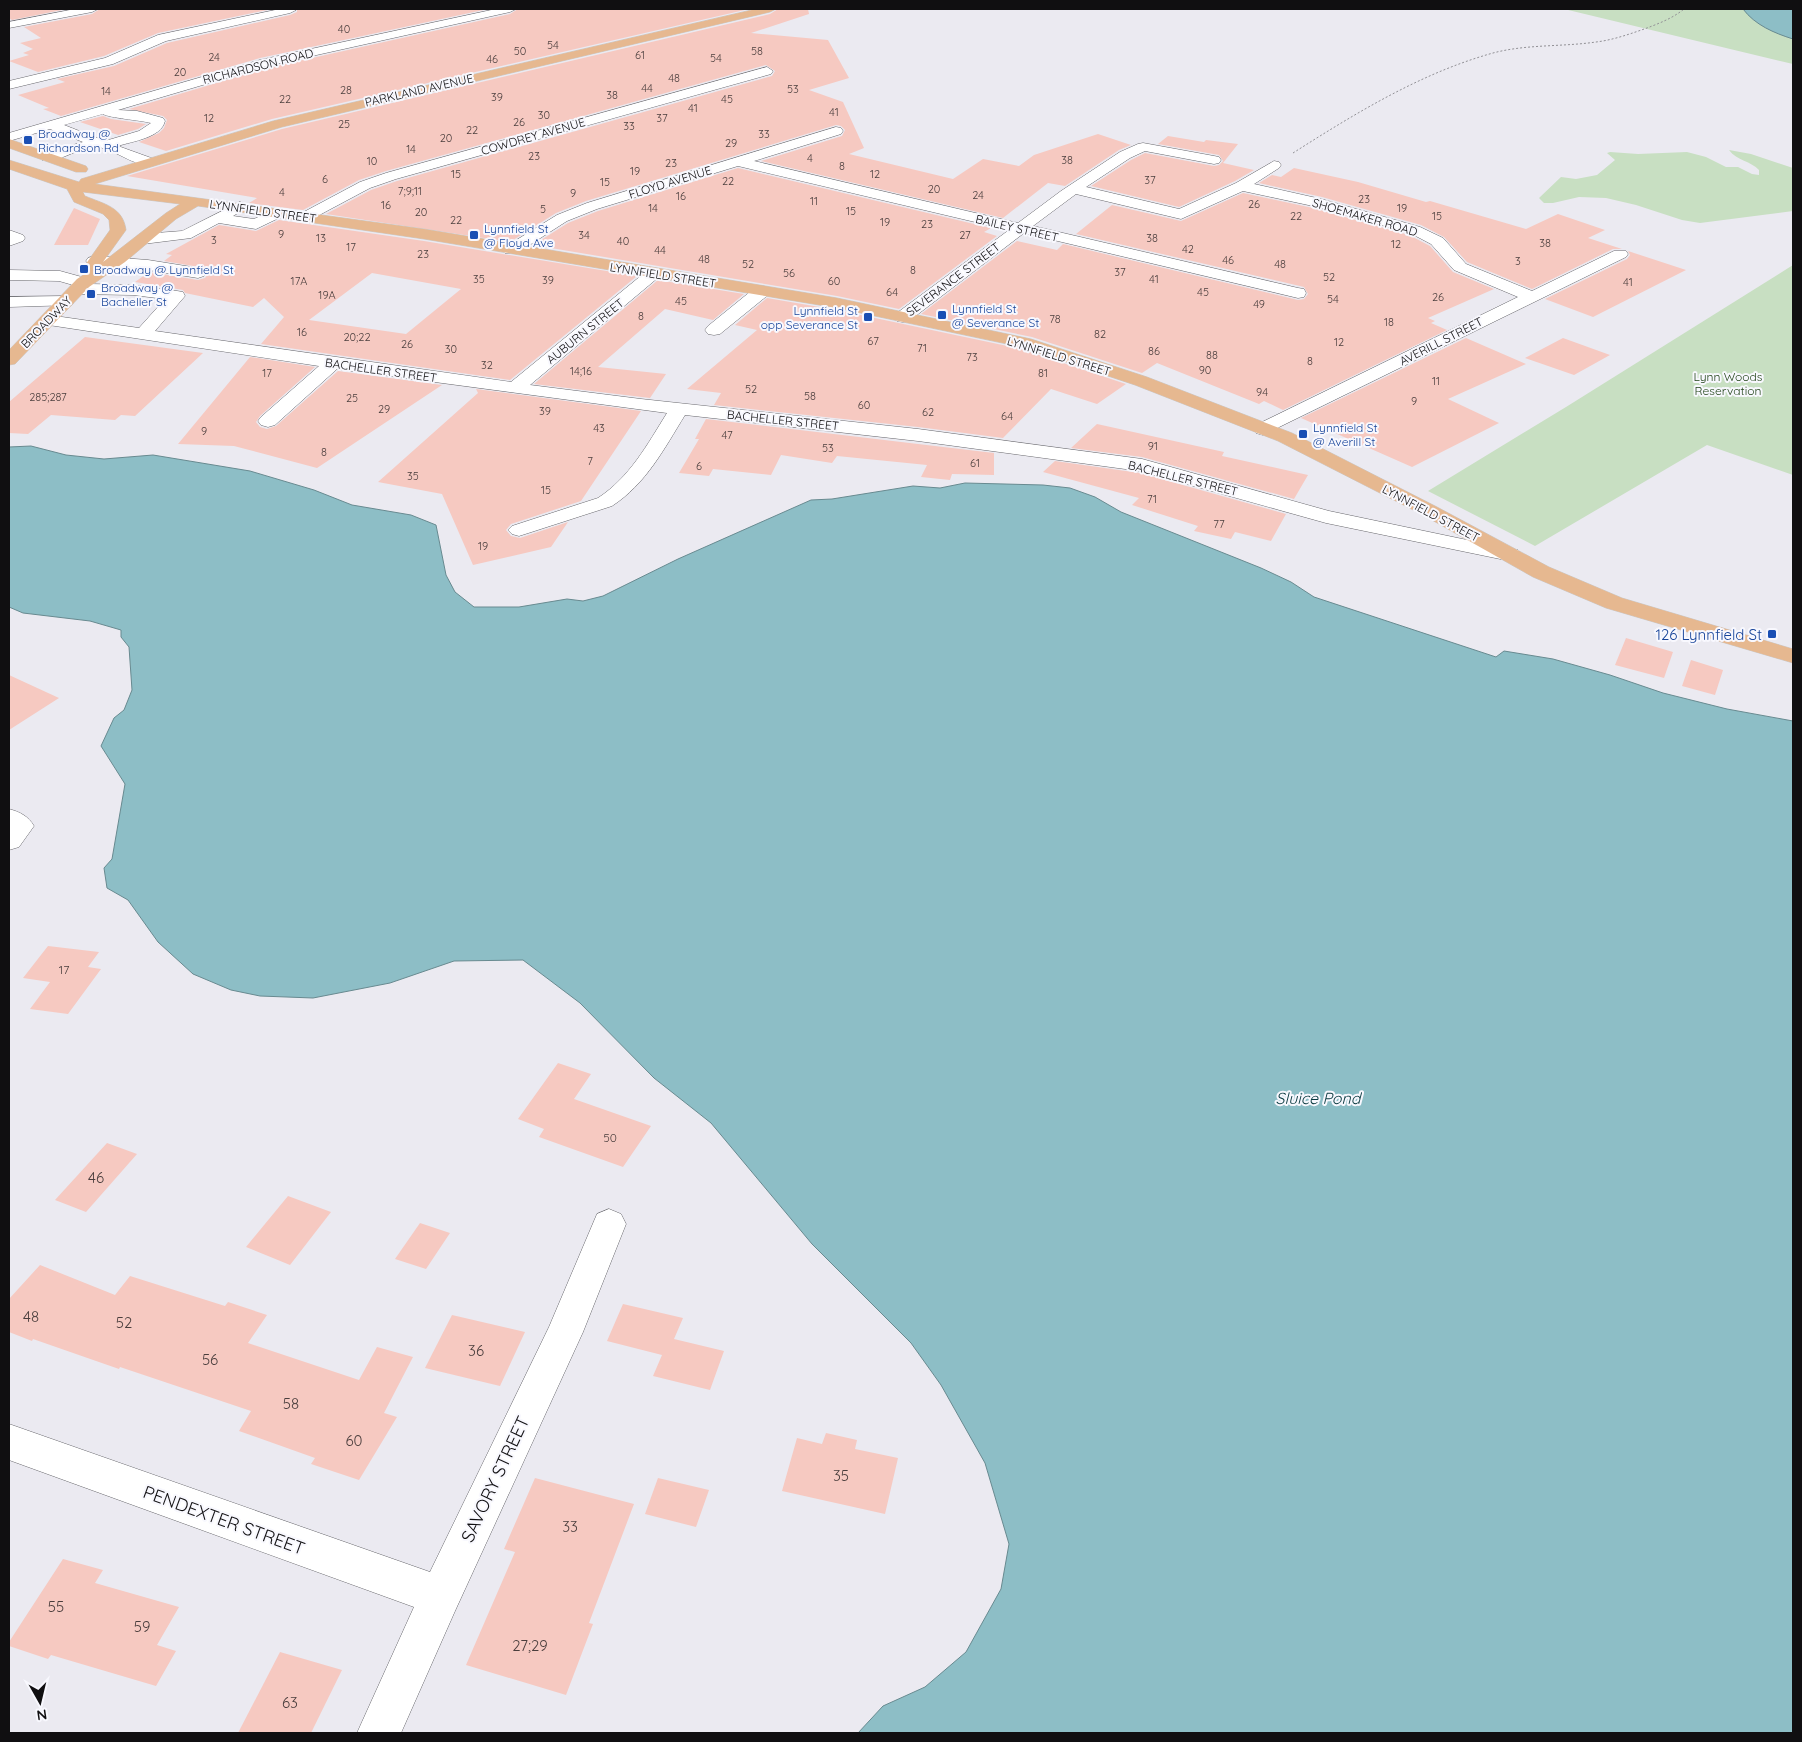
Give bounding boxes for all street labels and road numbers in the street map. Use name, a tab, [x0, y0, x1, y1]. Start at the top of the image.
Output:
street label: RICHARDSON ROAD	[201, 45, 315, 87]
street label: PARKLAND AVENUE	[363, 70, 475, 110]
street label: COWDREY AVENUE	[479, 114, 587, 158]
street label: FLOYD AVENUE	[627, 162, 714, 202]
street label: SHOEMAKER ROAD	[1311, 195, 1420, 239]
street label: LYNNFIELD STREET	[209, 196, 317, 226]
street label: BAILEY STREET	[974, 211, 1060, 245]
street label: SEVERANCE STREET	[903, 239, 1003, 319]
street label: LYNNFIELD STREET	[609, 259, 717, 291]
street label: BROADWAY	[18, 293, 75, 351]
street label: AUBURN STREET	[543, 295, 627, 367]
street label: AVERILL STREET	[1397, 314, 1485, 368]
street label: LYNNFIELD STREET	[1005, 333, 1113, 379]
street label: BACHELLER STREET	[324, 355, 438, 385]
street label: BACHELLER STREET	[726, 407, 840, 433]
street label: BACHELLER STREET	[1127, 457, 1239, 499]
street label: LYNNFIELD STREET	[1380, 481, 1482, 545]
street label: SAVORY STREET	[456, 1412, 534, 1546]
street label: PENDEXTER STREET	[140, 1480, 308, 1560]

